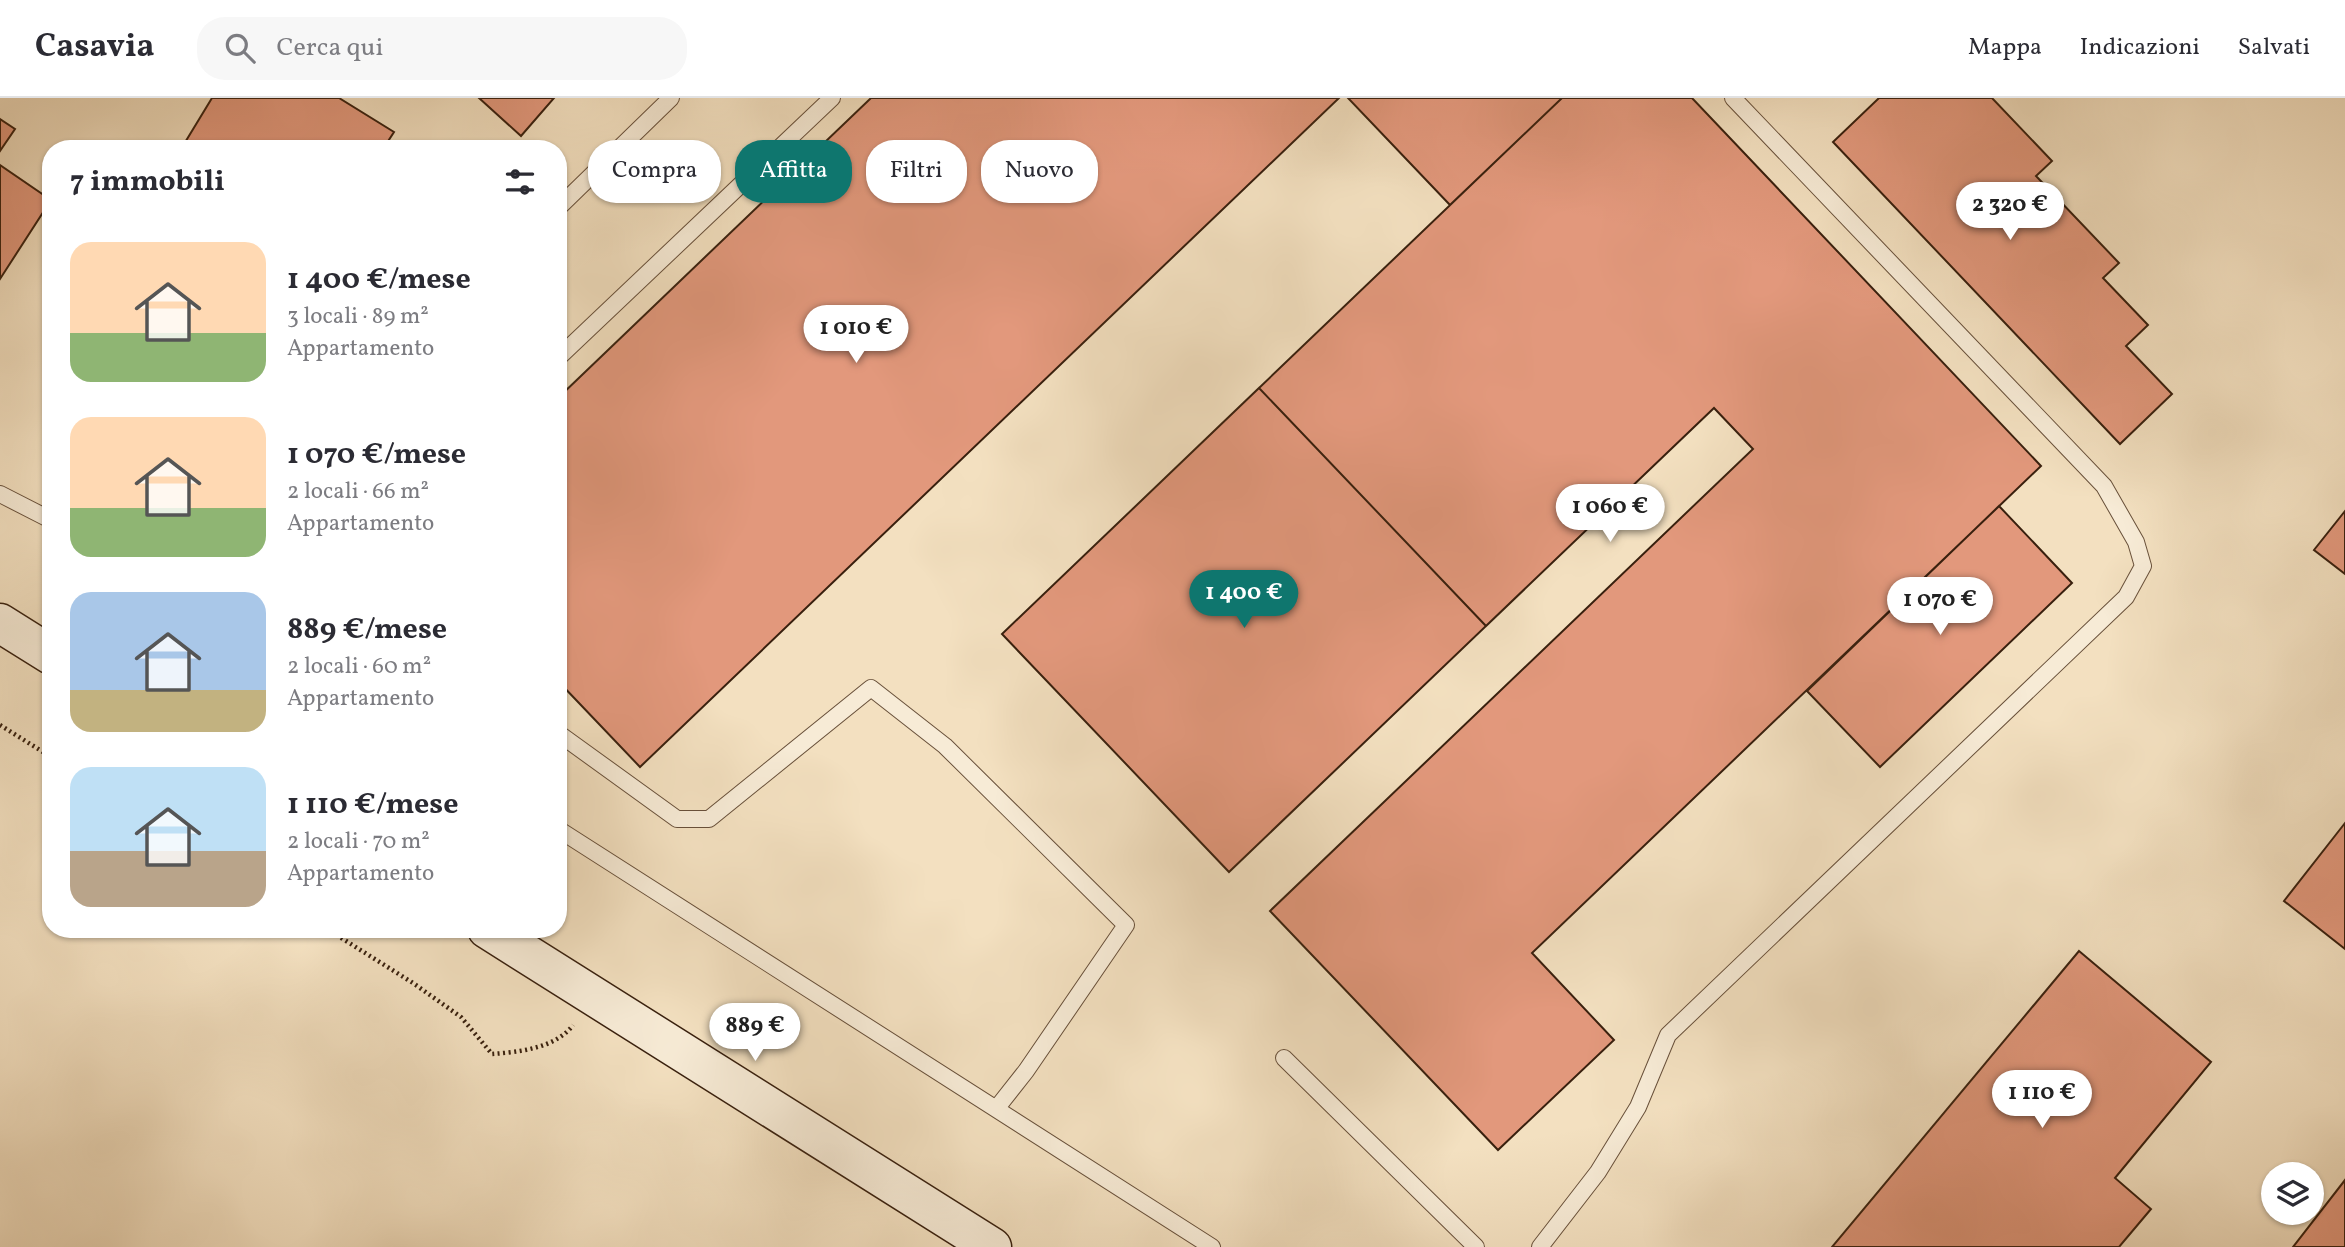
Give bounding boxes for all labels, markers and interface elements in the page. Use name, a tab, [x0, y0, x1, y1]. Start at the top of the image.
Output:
search box	[197, 17, 687, 80]
text: Casavia	[35, 25, 155, 71]
icon: search	[221, 29, 259, 67]
text: Cerca qui	[277, 30, 383, 66]
text: Mappa	[1968, 31, 2042, 65]
text: Indicazioni	[2080, 31, 2200, 65]
text: Salvati	[2238, 31, 2310, 65]
chip: Compra	[588, 140, 721, 203]
chip: Affitta	[735, 140, 852, 203]
chip: Filtri	[866, 140, 967, 203]
chip: Nuovo	[981, 140, 1098, 203]
text: 7 immobili	[70, 161, 225, 203]
icon: filters	[501, 163, 539, 201]
pin: 2 320 €	[1945, 183, 2075, 242]
text: 2 320 €	[1972, 189, 2048, 221]
text: 1 400 €/mese	[287, 259, 471, 301]
icon: home	[126, 270, 210, 354]
text: 3 locali · 89 m²	[287, 301, 429, 333]
pin: 1 010 €	[791, 306, 921, 365]
text: 1 010 €	[820, 312, 892, 344]
text: Appartamento	[287, 333, 434, 365]
text: 1 070 €/mese	[287, 434, 466, 476]
icon: home	[126, 445, 210, 529]
text: 2 locali · 66 m²	[287, 476, 429, 508]
pin: 1 060 €	[1545, 484, 1675, 544]
text: 1 060 €	[1572, 491, 1648, 523]
text: Appartamento	[287, 508, 434, 540]
pin: 1 400 €	[1179, 570, 1309, 630]
text: 1 400 €	[1205, 577, 1283, 609]
pin: 1 070 €	[1875, 578, 2005, 637]
text: 1 070 €	[1903, 584, 1977, 616]
text: 889 €/mese	[287, 609, 447, 651]
icon: home	[126, 620, 210, 704]
text: 2 locali · 60 m²	[287, 651, 431, 683]
text: Appartamento	[287, 683, 434, 715]
text: 1 110 €/mese	[287, 784, 459, 826]
icon: home	[126, 795, 210, 879]
text: 2 locali · 70 m²	[287, 826, 430, 858]
text: Appartamento	[287, 858, 434, 890]
pin: 889 €	[706, 1004, 804, 1063]
text: 889 €	[725, 1010, 785, 1042]
pin: 1 110 €	[1977, 1070, 2107, 1130]
text: 1 110 €	[2008, 1077, 2076, 1109]
map controls	[2261, 1162, 2324, 1225]
button: layers	[2261, 1162, 2324, 1225]

